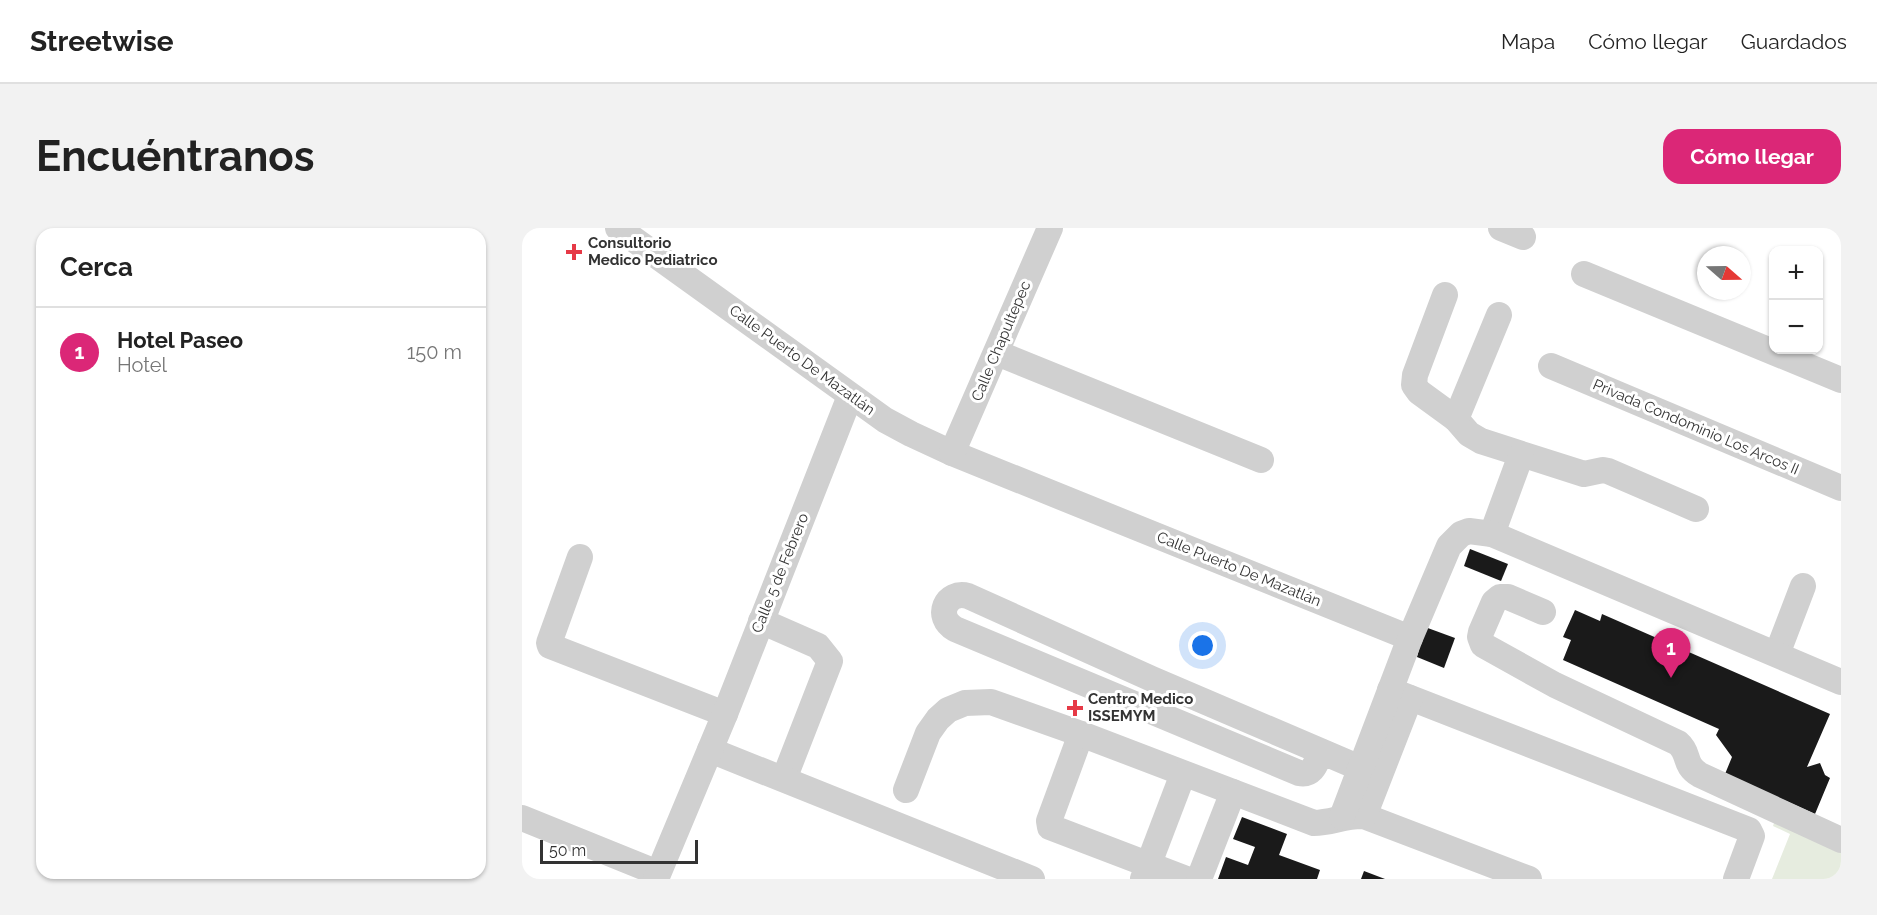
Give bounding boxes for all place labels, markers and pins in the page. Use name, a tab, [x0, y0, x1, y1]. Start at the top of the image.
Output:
place label: Consultorio Medico Pediatrico	[588, 234, 717, 269]
marker: Consultorio Medico Pediatrico	[565, 243, 583, 261]
pin: 1	[1652, 628, 1690, 678]
place label: Centro Medico ISSEMYM	[1088, 690, 1193, 725]
marker: Centro Medico ISSEMYM	[1066, 699, 1084, 717]

